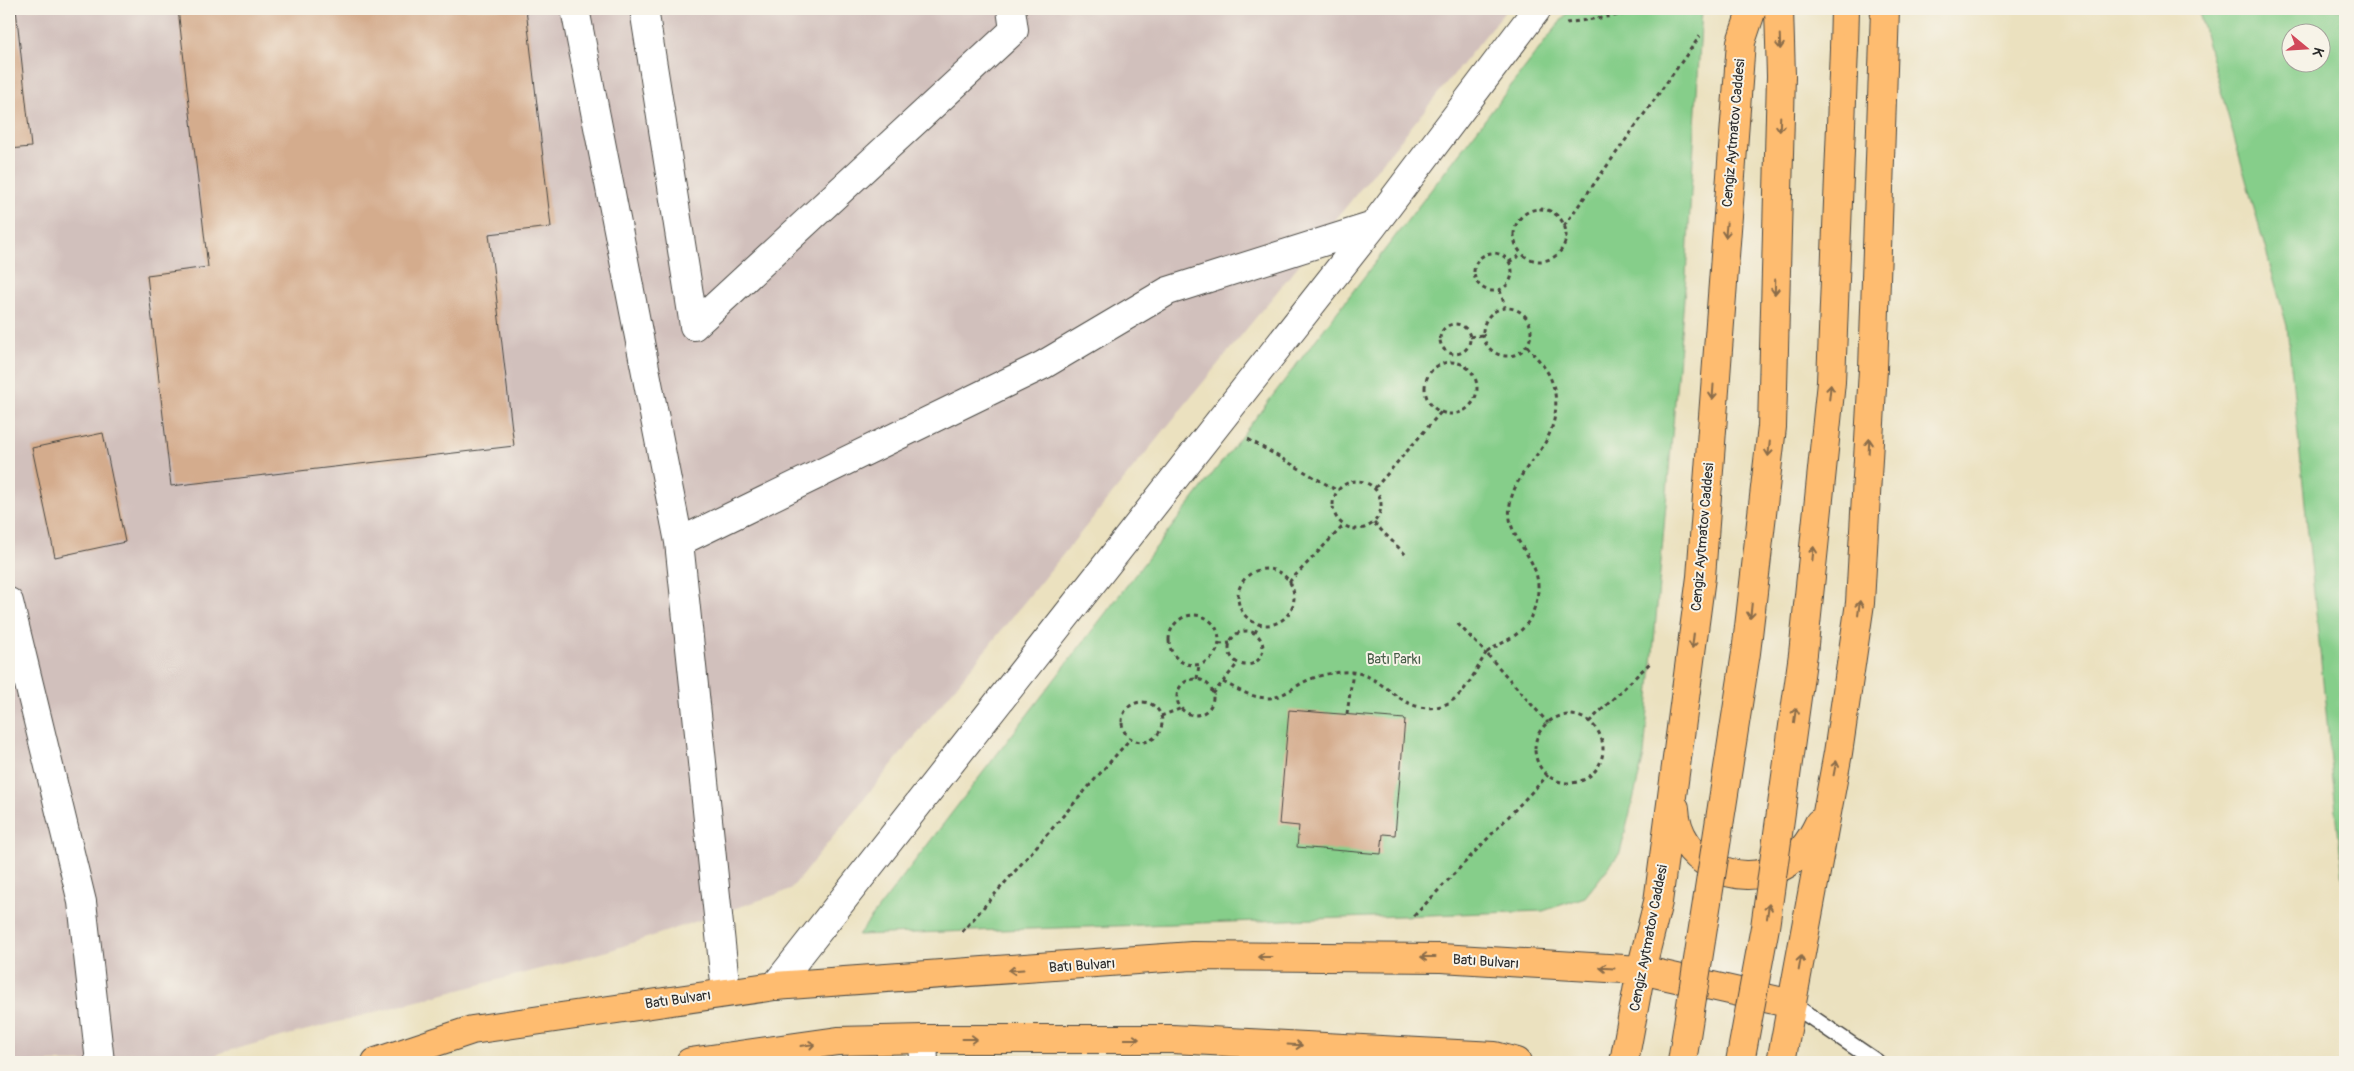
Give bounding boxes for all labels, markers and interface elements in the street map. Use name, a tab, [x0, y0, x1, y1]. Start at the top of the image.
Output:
north arrow	[2282, 22, 2332, 72]
one-way arrow	[1775, 34, 1784, 50]
text: K	[2308, 45, 2327, 59]
street label: Cengiz Aytmatov Caddesi	[1719, 58, 1748, 208]
one-way arrow	[1775, 116, 1784, 132]
one-way arrow	[1721, 222, 1730, 238]
one-way arrow	[1771, 279, 1780, 295]
one-way arrow	[1709, 384, 1718, 400]
one-way arrow	[1825, 385, 1835, 401]
one-way arrow	[1864, 438, 1873, 454]
one-way arrow	[1764, 441, 1774, 457]
street label: Cengiz Aytmatov Caddesi	[1688, 462, 1717, 612]
one-way arrow	[1808, 546, 1818, 562]
one-way arrow	[1854, 600, 1864, 616]
one-way arrow	[1746, 602, 1756, 618]
one-way arrow	[1688, 633, 1698, 649]
park label: Batı Parkı	[1367, 651, 1421, 668]
one-way arrow	[1790, 708, 1800, 724]
one-way arrow	[1831, 761, 1840, 777]
street label: Cengiz Aytmatov Caddesi	[1626, 863, 1671, 1013]
one-way arrow	[1763, 903, 1773, 919]
street label: Batı Bulvarı	[1452, 951, 1520, 972]
one-way arrow	[1258, 952, 1274, 962]
one-way arrow	[1420, 952, 1436, 962]
street label: Batı Bulvarı	[1048, 955, 1116, 976]
one-way arrow	[1795, 955, 1805, 971]
one-way arrow	[1600, 964, 1616, 973]
one-way arrow	[1008, 965, 1024, 974]
street label: Batı Bulvarı	[644, 986, 712, 1013]
one-way arrow	[962, 1034, 978, 1044]
one-way arrow	[1124, 1034, 1140, 1044]
one-way arrow	[799, 1040, 815, 1050]
one-way arrow	[1287, 1041, 1303, 1050]

